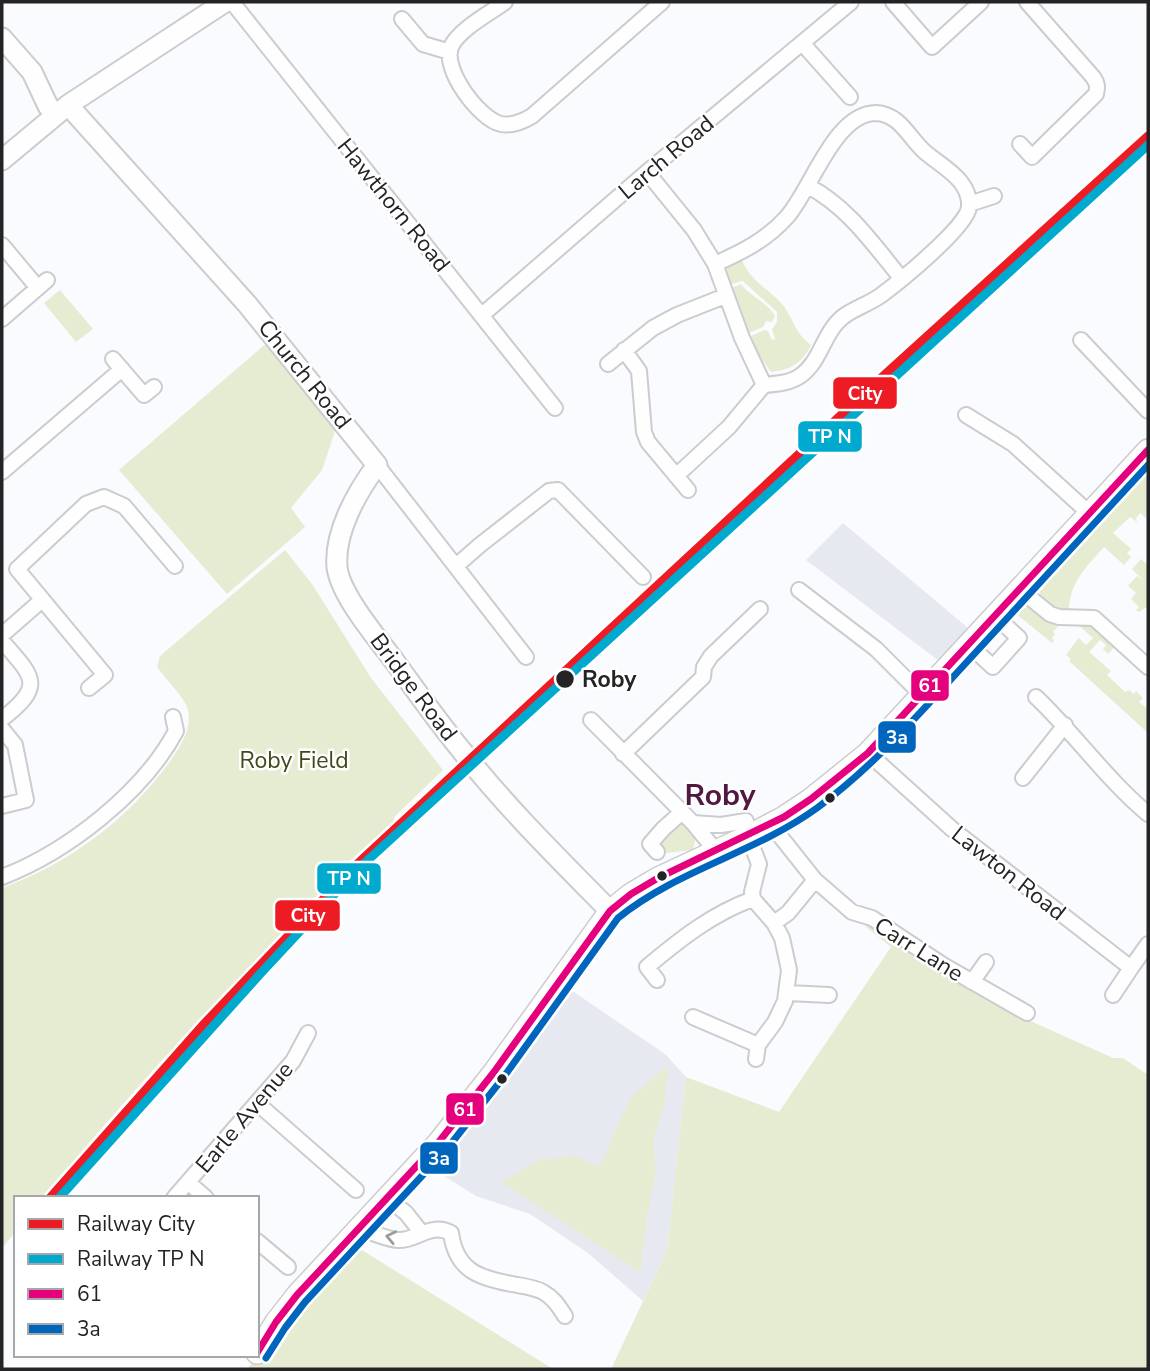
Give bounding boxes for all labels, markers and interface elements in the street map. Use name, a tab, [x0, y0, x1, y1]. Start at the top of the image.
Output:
street label: Larch Road	[612, 108, 721, 207]
street label: Hawthorn Road	[330, 132, 457, 279]
street label: Church Road	[251, 313, 358, 436]
line badge: City	[832, 376, 898, 410]
text: City	[847, 381, 884, 407]
line badge: TP N	[797, 420, 863, 453]
text: TP N	[808, 424, 852, 450]
street label: Bridge Road	[363, 627, 464, 748]
place label: Roby	[582, 664, 637, 695]
marker: Roby	[554, 668, 576, 690]
line badge: 61	[910, 669, 950, 702]
text: 61	[919, 673, 941, 699]
line badge: 3a	[877, 720, 917, 754]
text: 3a	[886, 725, 908, 751]
park label: Roby Field	[239, 745, 349, 776]
district label: Roby	[685, 775, 756, 816]
unlabelled marker	[823, 791, 837, 805]
street label: Lawton Road	[945, 819, 1072, 928]
line badge: TP N	[316, 862, 382, 895]
text: TP N	[327, 866, 371, 892]
unlabelled marker	[655, 869, 669, 883]
line badge: City	[274, 899, 341, 932]
text: City	[290, 903, 327, 929]
street label: Carr Lane	[868, 910, 969, 989]
street label: Earle Avenue	[189, 1055, 300, 1180]
unlabelled marker	[495, 1072, 509, 1086]
line badge: 61	[445, 1092, 485, 1126]
text: 61	[454, 1097, 476, 1123]
line badge: 3a	[419, 1141, 459, 1175]
text: 3a	[428, 1146, 450, 1172]
legend	[14, 1196, 259, 1357]
text: Railway City	[77, 1210, 195, 1238]
one-way arrow	[385, 1230, 397, 1245]
text: Railway TP N	[77, 1245, 205, 1273]
text: 61	[77, 1280, 102, 1308]
text: 3a	[77, 1315, 101, 1343]

